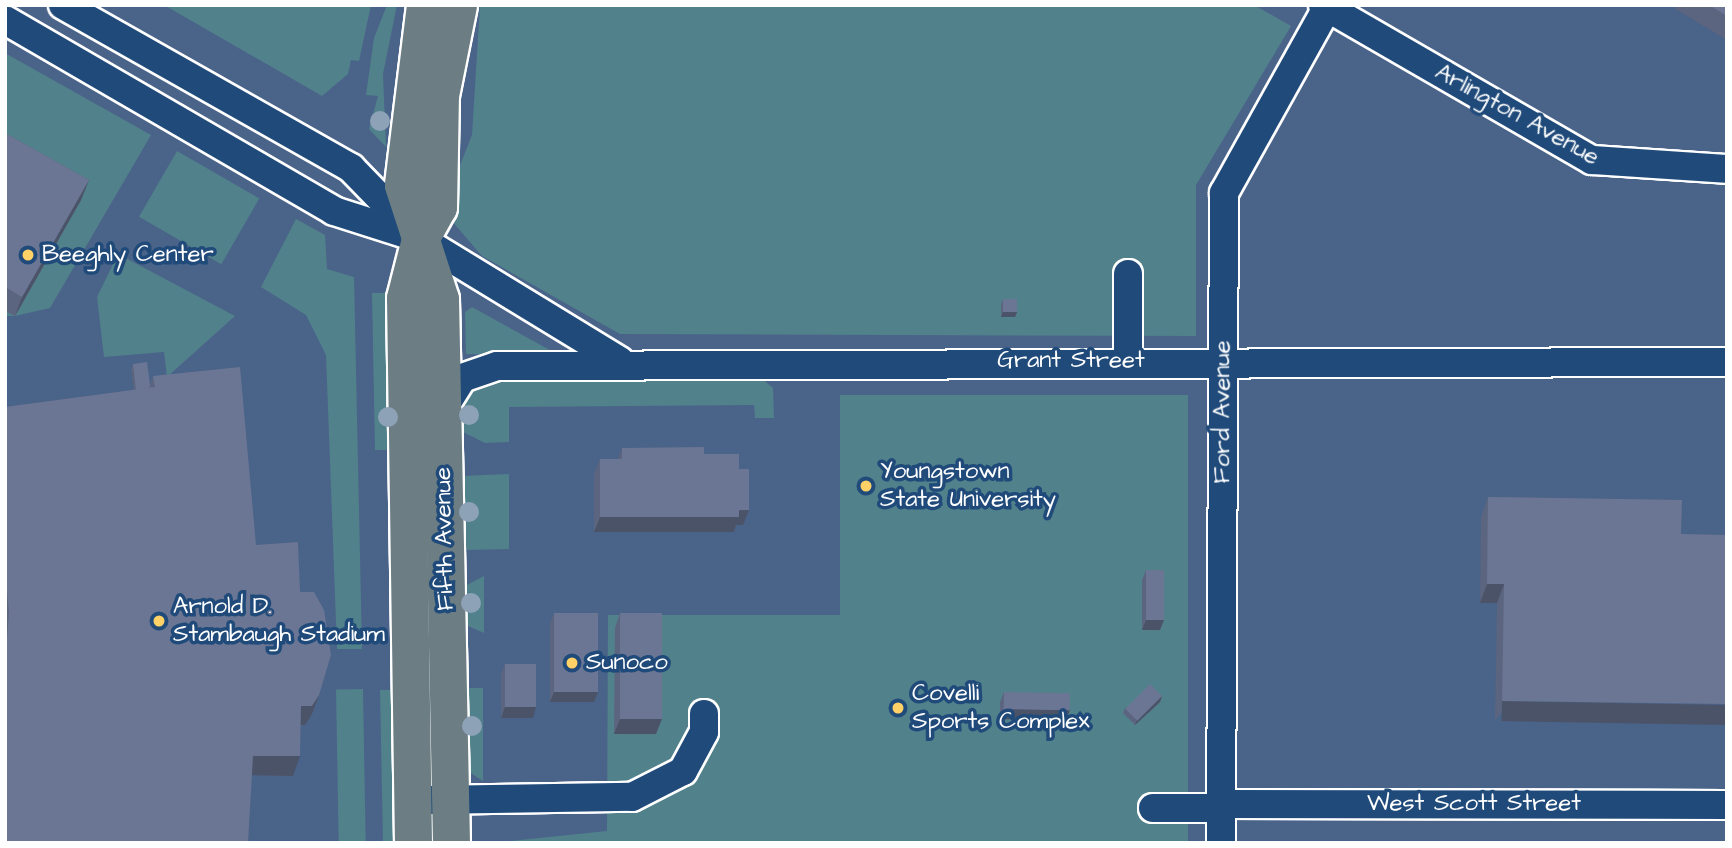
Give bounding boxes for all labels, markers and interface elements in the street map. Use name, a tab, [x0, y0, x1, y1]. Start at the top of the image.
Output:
street label: Arlington Avenue	[1430, 58, 1604, 172]
place label: Beeghly Center	[42, 241, 214, 269]
marker: Beeghly Center	[20, 247, 36, 263]
street label: Ford Avenue	[1209, 340, 1237, 484]
street label: Grant Street	[997, 347, 1145, 375]
place label: Youngstown State University	[880, 458, 1056, 514]
street label: Fifth Avenue	[429, 467, 461, 611]
marker: Youngstown State University	[858, 478, 874, 494]
place label: Arnold D. Stambaugh Stadium	[173, 593, 385, 649]
marker: Arnold D. Stambaugh Stadium	[151, 613, 167, 629]
place label: Sunoco	[586, 649, 668, 677]
marker: Sunoco	[564, 655, 580, 671]
place label: Covelli Sports Complex	[912, 680, 1089, 736]
marker: Covelli Sports Complex	[890, 700, 906, 716]
street label: West Scott Street	[1367, 790, 1581, 818]

